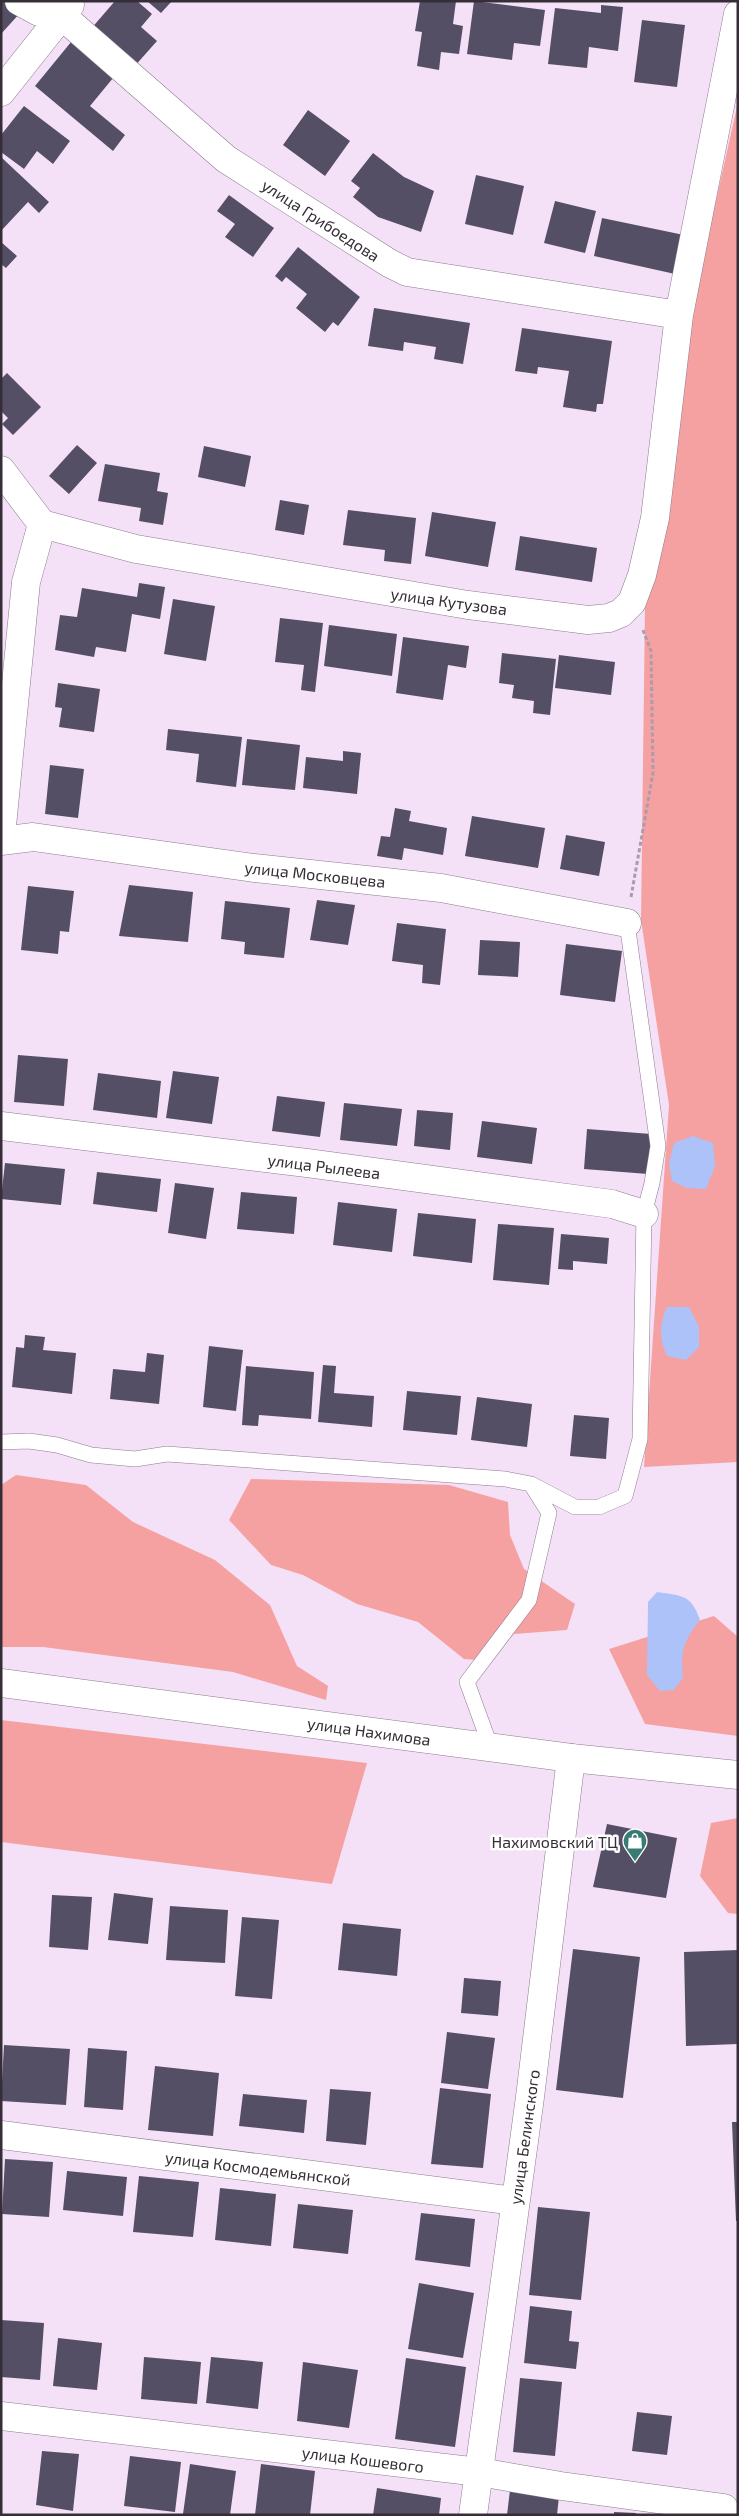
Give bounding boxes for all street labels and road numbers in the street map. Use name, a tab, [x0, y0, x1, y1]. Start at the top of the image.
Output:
street label: улица Грибоедова	[258, 175, 383, 266]
street label: улица Кутузова	[389, 583, 508, 620]
street label: улица Московцева	[243, 857, 386, 892]
street label: улица Рылеева	[267, 1150, 381, 1183]
street label: улица Нахимова	[306, 1713, 432, 1750]
street label: улица Белинского	[505, 2068, 544, 2206]
street label: улица Космодемьянской	[164, 2147, 352, 2190]
street label: улица Кошевого	[301, 2442, 425, 2477]

